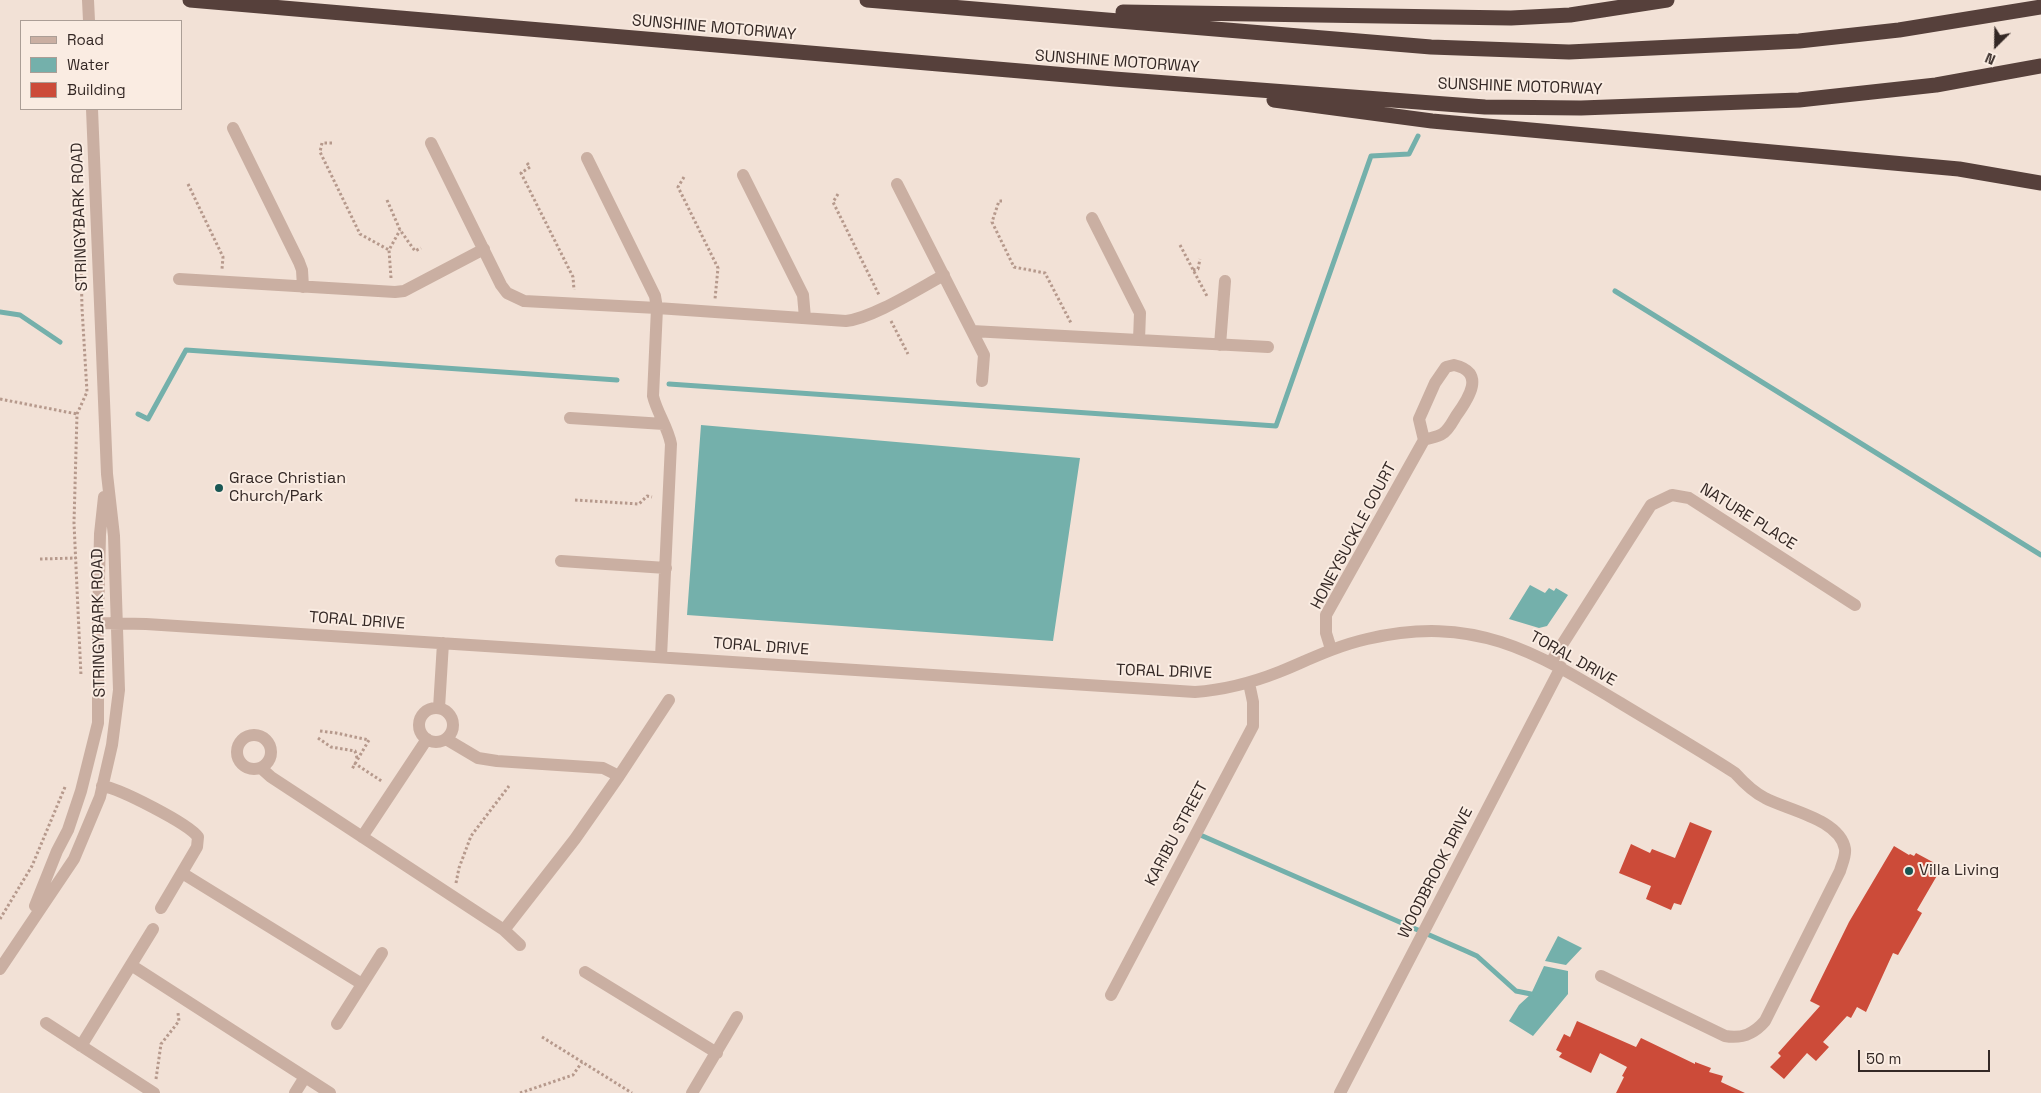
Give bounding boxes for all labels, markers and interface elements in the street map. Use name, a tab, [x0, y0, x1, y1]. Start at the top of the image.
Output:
street label: SUNSHINE MOTORWAY	[631, 11, 797, 45]
legend	[20, 20, 182, 110]
north arrow	[1971, 20, 2021, 70]
text: Road	[67, 30, 104, 49]
street label: SUNSHINE MOTORWAY	[1034, 47, 1200, 77]
text: N	[1982, 49, 1998, 69]
text: Water	[67, 55, 109, 74]
street label: SUNSHINE MOTORWAY	[1437, 75, 1603, 99]
text: Building	[67, 80, 126, 99]
street label: STRINGYBARK ROAD	[68, 142, 92, 292]
street label: HONEYSUCKLE COURT	[1307, 459, 1401, 613]
place label: Grace Christian Church/Park	[229, 469, 346, 507]
street label: NATURE PLACE	[1696, 480, 1800, 554]
marker: Grace Christian Church/Park	[213, 482, 225, 494]
street label: STRINGYBARK ROAD	[88, 548, 110, 698]
street label: TORAL DRIVE	[308, 608, 406, 634]
street label: TORAL DRIVE	[1526, 627, 1620, 691]
street label: TORAL DRIVE	[712, 634, 810, 660]
street label: TORAL DRIVE	[1116, 661, 1212, 683]
street label: KARIBU STREET	[1141, 779, 1213, 889]
street label: WOODBROOK DRIVE	[1395, 804, 1477, 942]
place label: Villa Living	[1919, 861, 1999, 881]
marker: Villa Living	[1903, 865, 1915, 877]
scale bar	[1861, 1040, 1994, 1072]
text: 50 m	[1866, 1049, 1901, 1068]

